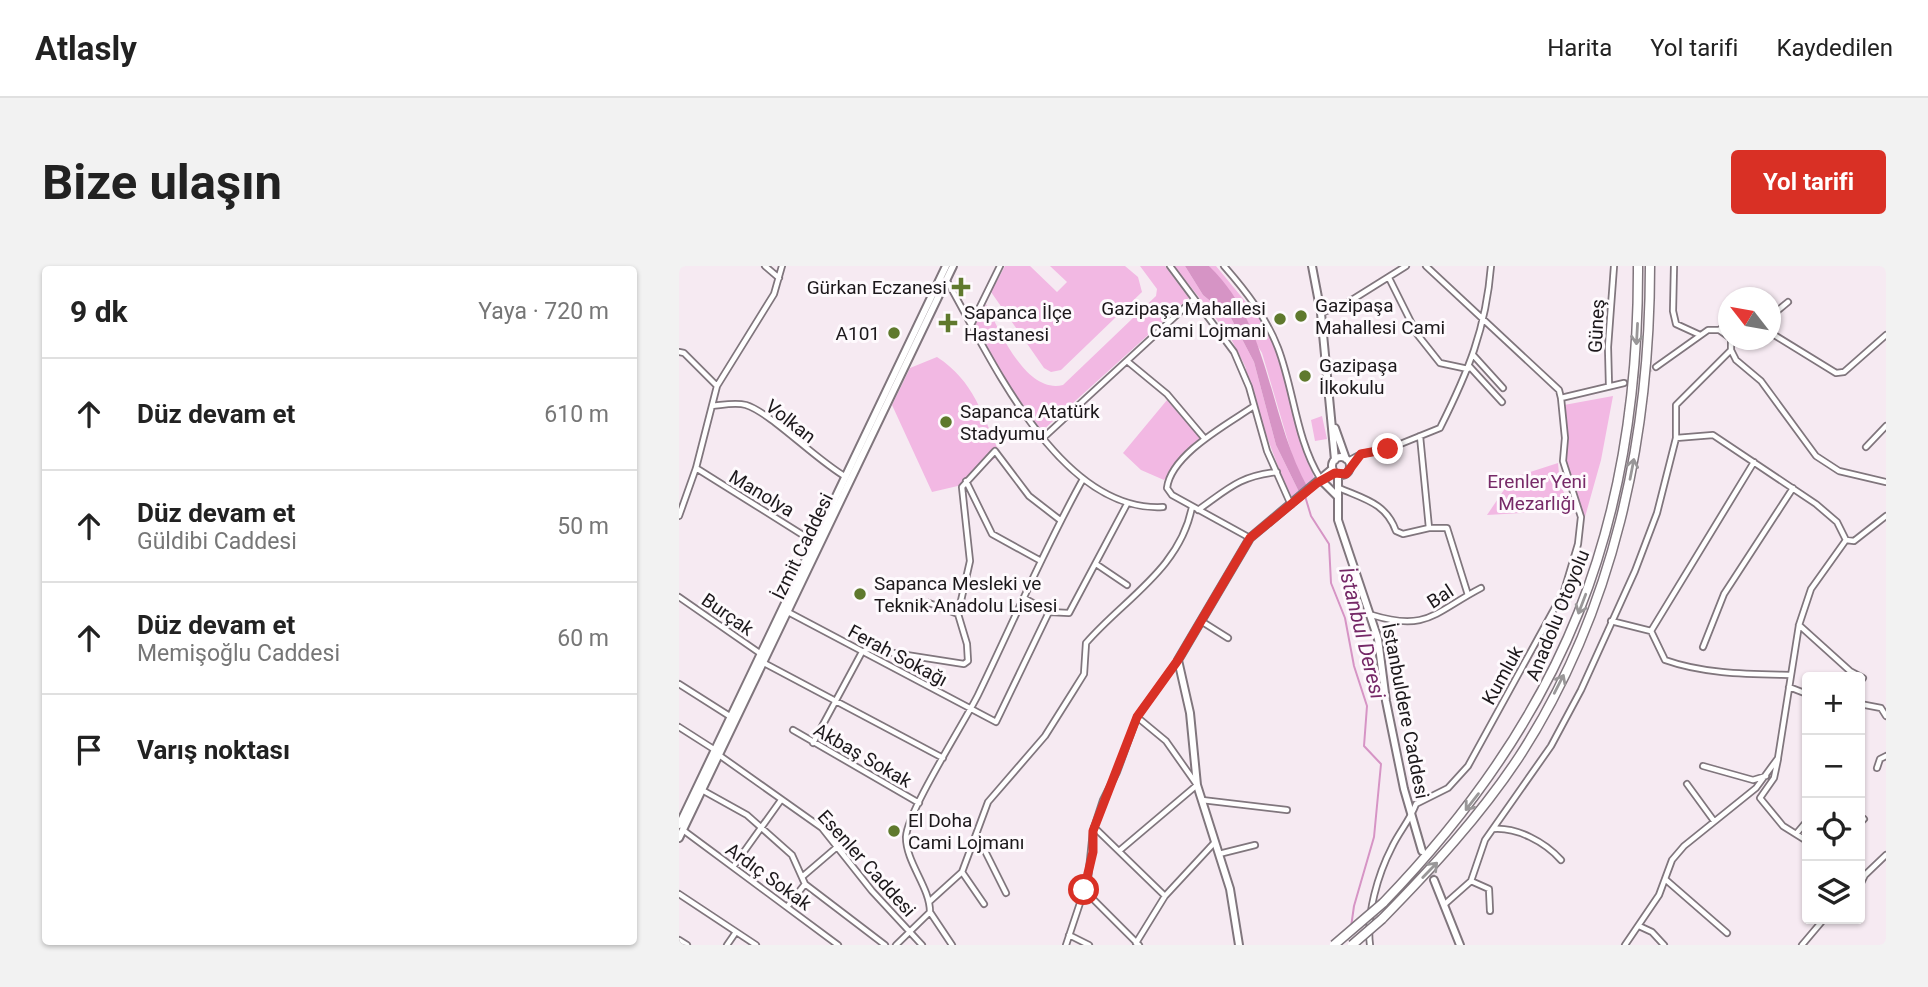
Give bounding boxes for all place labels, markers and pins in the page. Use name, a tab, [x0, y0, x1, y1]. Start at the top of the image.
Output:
place label: Gürkan Eczanesi	[807, 276, 947, 299]
marker: Gürkan Eczanesi	[953, 279, 969, 295]
place label: Gazipaşa Mahallesi Cami	[1315, 294, 1445, 339]
place label: Gazipaşa Mahallesi Cami Lojmani	[1101, 297, 1266, 342]
place label: Sapanca İlçe Hastanesi	[964, 301, 1072, 346]
marker: Gazipaşa Mahallesi Cami	[1293, 308, 1309, 324]
marker: Gazipaşa Mahallesi Cami Lojmani	[1272, 311, 1288, 327]
marker: Sapanca İlçe Hastanesi	[938, 313, 958, 333]
place label: A101	[836, 322, 880, 345]
marker: A101	[886, 325, 902, 341]
place label: Gazipaşa İlkokulu	[1319, 354, 1397, 399]
marker: Gazipaşa İlkokulu	[1297, 368, 1313, 384]
place label: Sapanca Atatürk Stadyumu	[960, 400, 1100, 445]
marker: Sapanca Atatürk Stadyumu	[938, 414, 954, 430]
place label: Sapanca Mesleki ve Teknik Anadolu Lisesi	[874, 572, 1057, 617]
marker: Sapanca Mesleki ve Teknik Anadolu Lisesi	[852, 586, 868, 602]
place label: El Doha Cami Lojmanı	[908, 809, 1025, 854]
marker: El Doha Cami Lojmanı	[886, 823, 902, 839]

